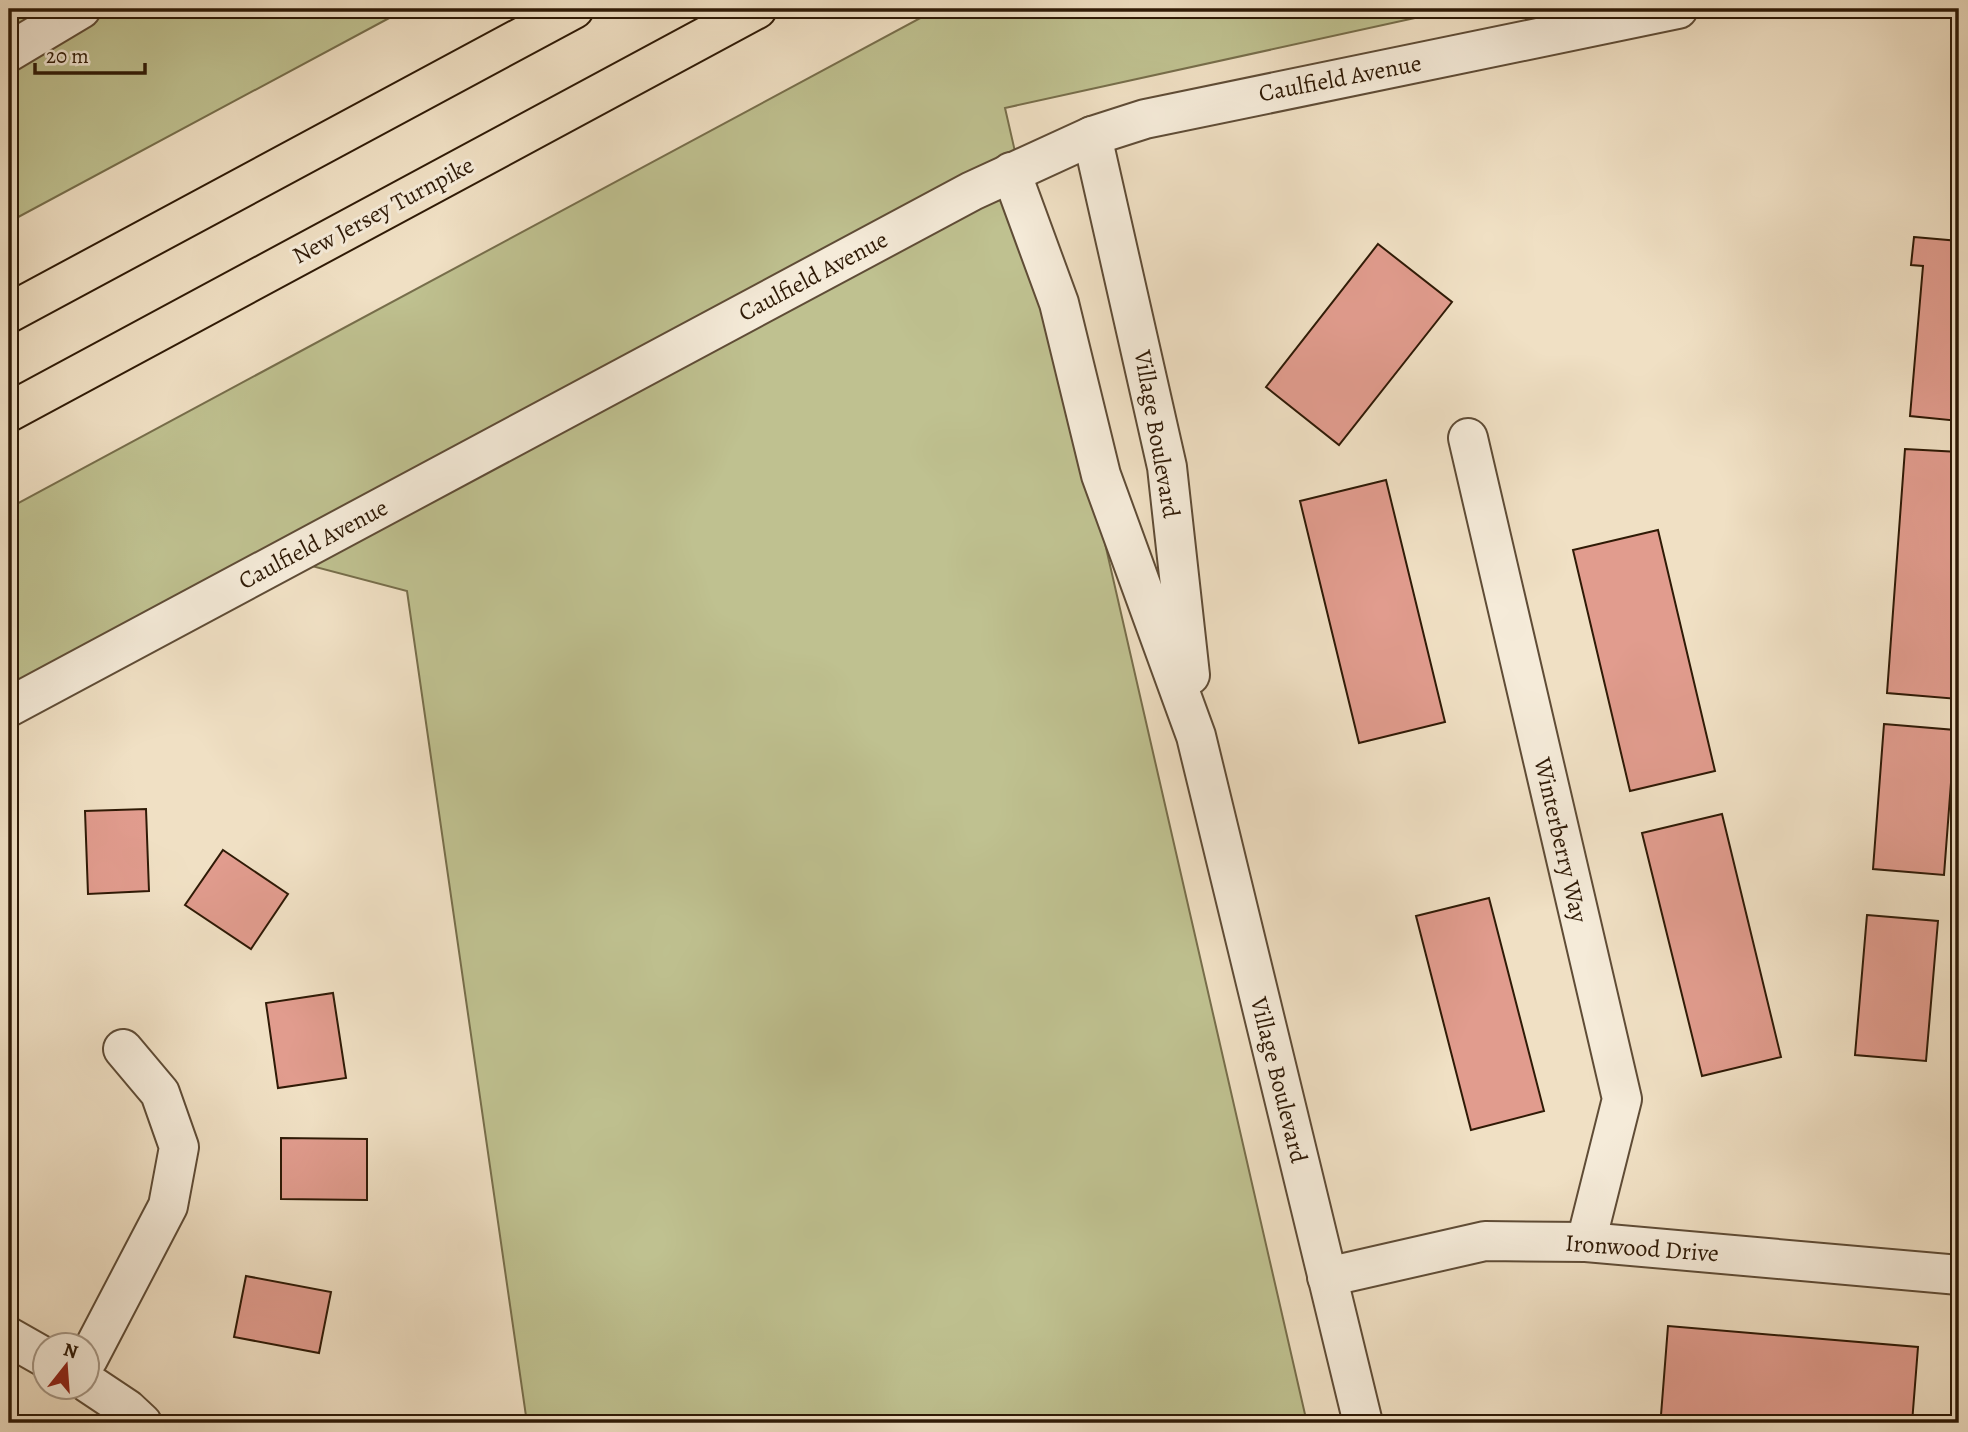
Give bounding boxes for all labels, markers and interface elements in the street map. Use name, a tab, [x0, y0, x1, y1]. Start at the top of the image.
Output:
scale bar	[35, 32, 145, 76]
text: 20 m	[46, 42, 89, 70]
street label: Caulfield Avenue	[1256, 47, 1424, 109]
street label: New Jersey Turnpike	[287, 149, 479, 271]
street label: Caulfield Avenue	[733, 223, 893, 329]
street label: Village Boulevard	[1126, 347, 1188, 521]
street label: Caulfield Avenue	[233, 491, 393, 597]
street label: Winterberry Way	[1526, 753, 1596, 926]
street label: Village Boulevard	[1243, 993, 1315, 1166]
street label: Ironwood Drive	[1564, 1227, 1720, 1269]
north arrow	[32, 1330, 102, 1400]
text: N	[60, 1336, 81, 1365]

